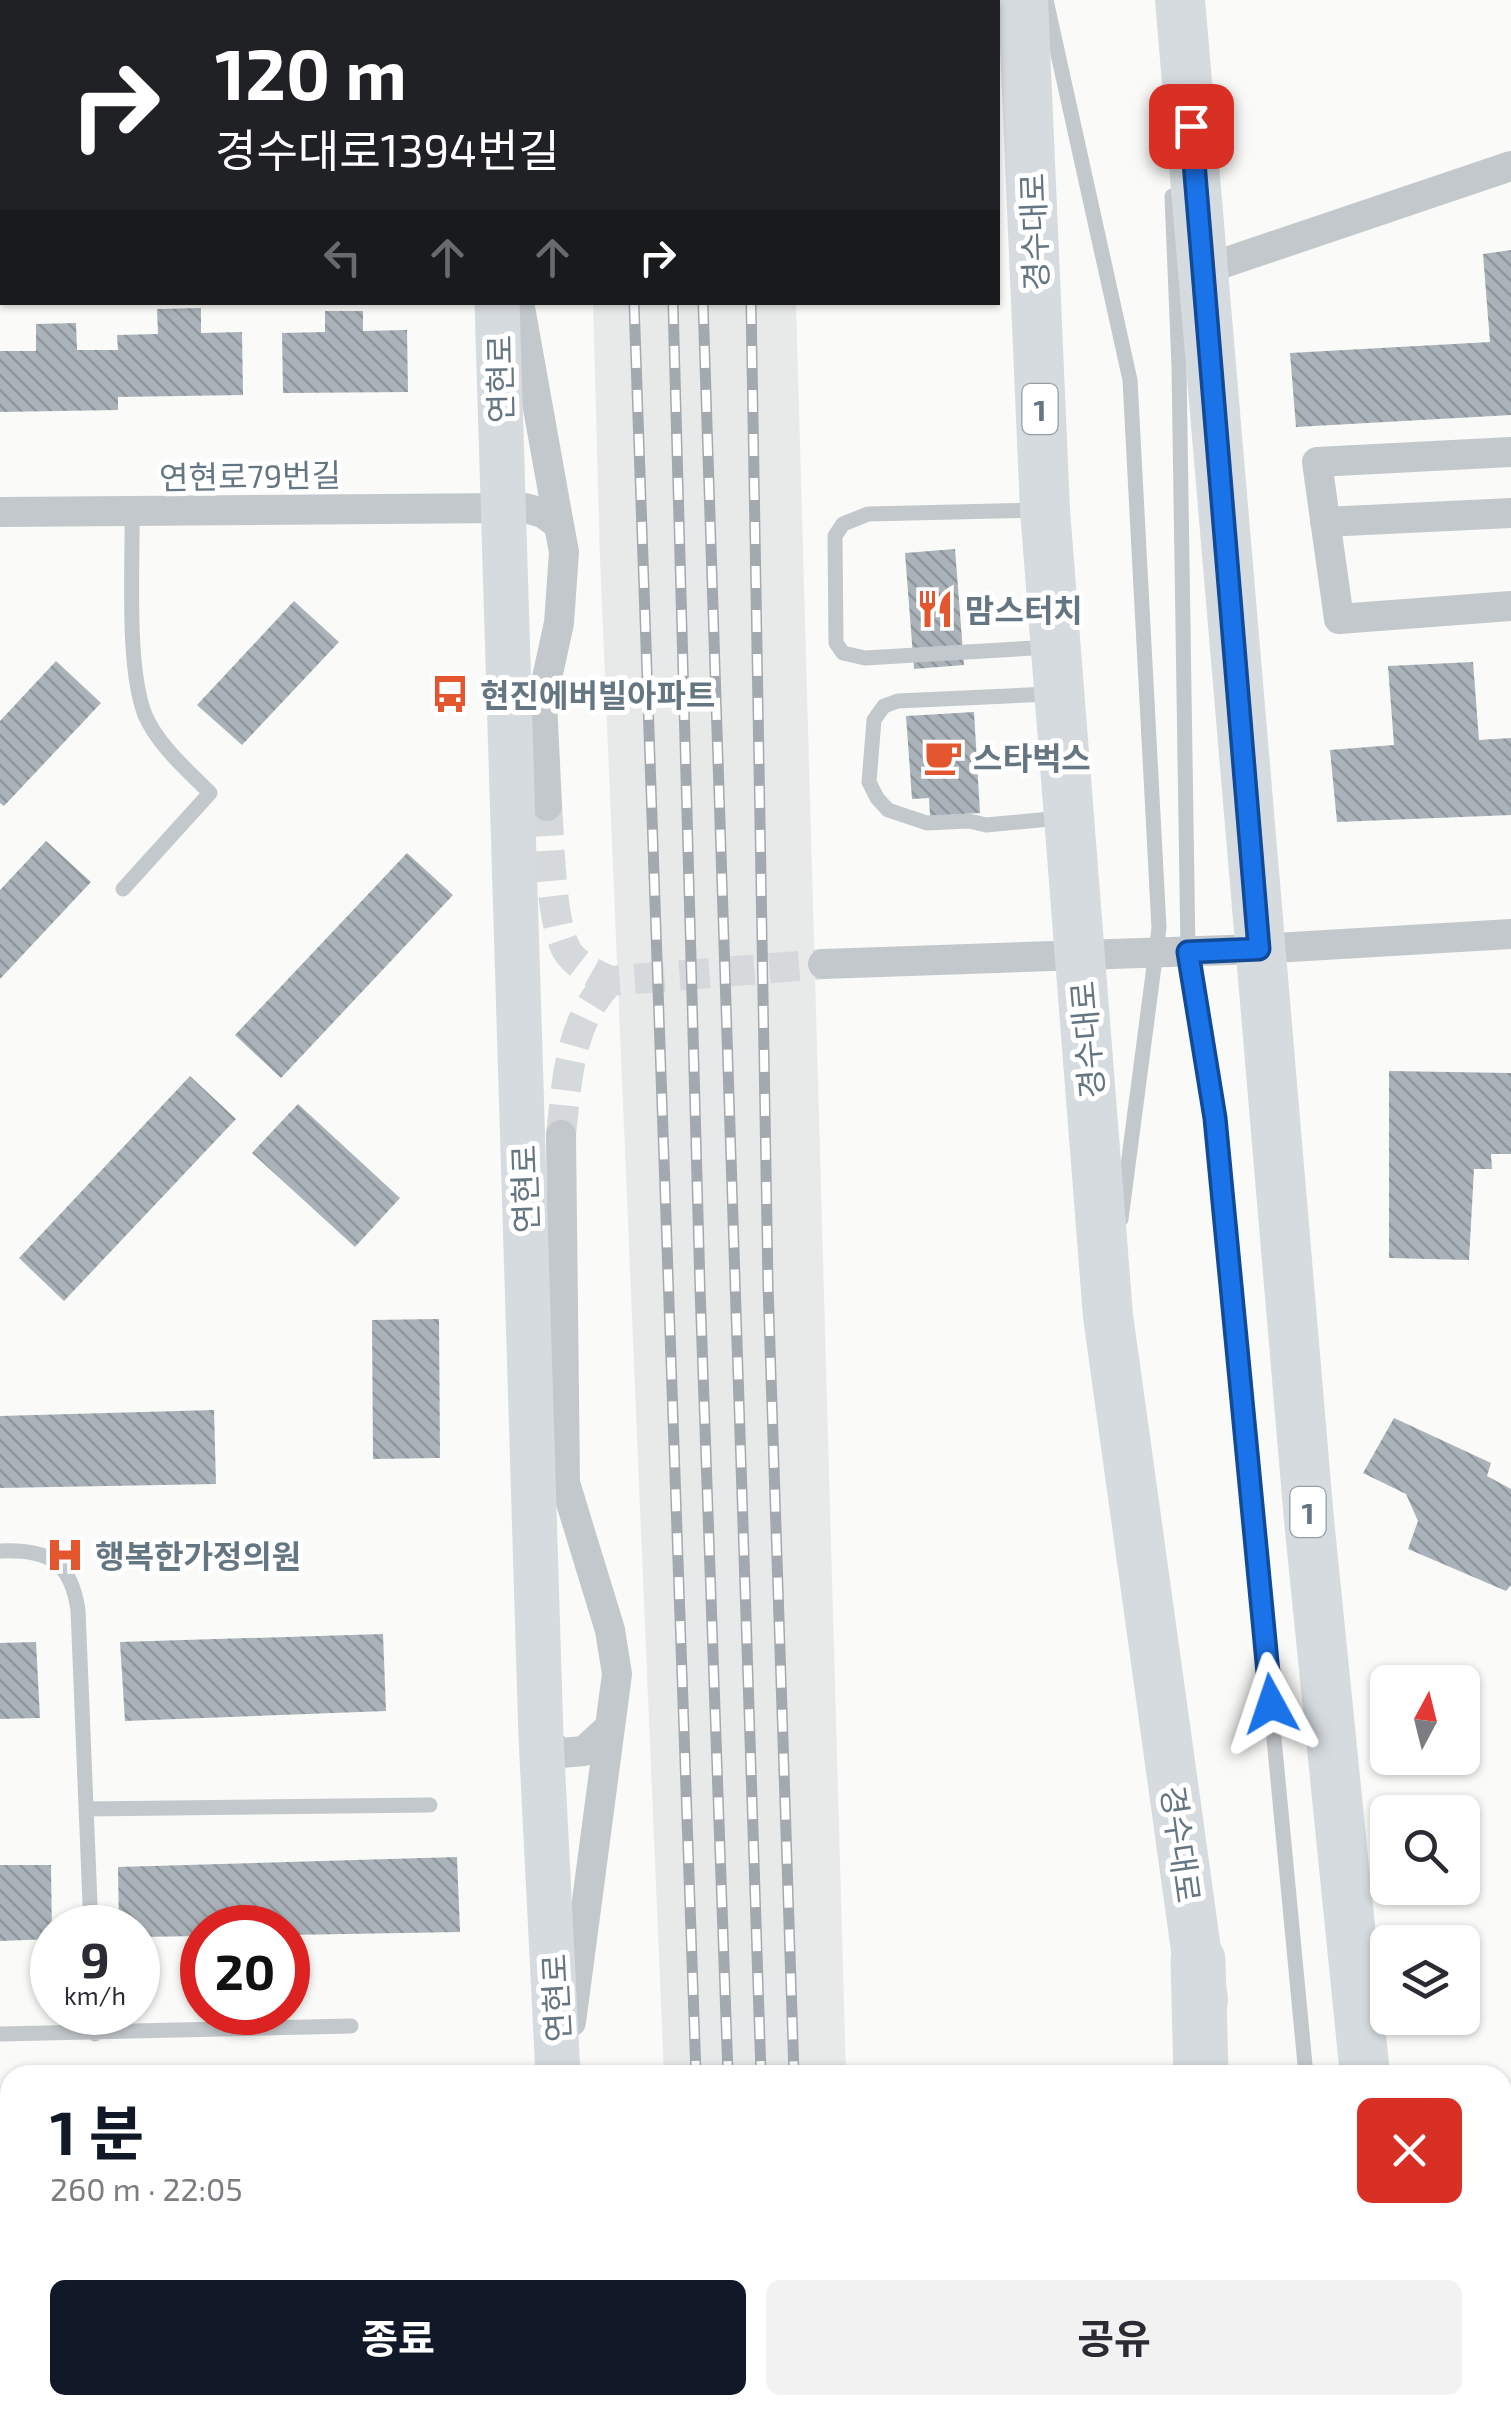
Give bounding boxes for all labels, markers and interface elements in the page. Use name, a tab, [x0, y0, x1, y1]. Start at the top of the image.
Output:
text: 120 m	[215, 30, 407, 114]
icon: right	[50, 40, 180, 170]
pin	[1149, 84, 1234, 169]
icon: arrive	[1164, 99, 1219, 154]
text: 경수대로1394번길	[215, 122, 560, 176]
street label: 경수대로	[1012, 172, 1054, 292]
icon: left	[315, 230, 370, 285]
icon: ahead	[420, 230, 475, 285]
icon: ahead	[525, 230, 580, 285]
icon: right	[630, 230, 685, 285]
street label: 연현로	[479, 335, 519, 423]
road number: 1	[1022, 384, 1058, 434]
street label: 연현로79번길	[159, 454, 341, 496]
restaurant icon: 맘스터치	[914, 588, 956, 630]
place label: 맘스터치	[965, 590, 1083, 628]
bus stop icon: 현진에버빌아파트	[429, 673, 471, 715]
place label: 현진에버빌아파트	[480, 675, 716, 713]
cafe icon: 스타벅스	[922, 736, 964, 778]
place label: 스타벅스	[973, 738, 1091, 776]
street label: 경수대로	[1062, 980, 1110, 1100]
street label: 연현로	[503, 1144, 545, 1234]
road number: 1	[1290, 1487, 1326, 1537]
hospital icon: 행복한가정의원	[44, 1534, 86, 1576]
place label: 행복한가정의원	[95, 1536, 301, 1574]
position arrow	[1219, 1652, 1323, 1756]
north arrow	[1370, 1665, 1480, 1775]
map controls	[1370, 1665, 1480, 2035]
street label: 경수대로	[1155, 1783, 1209, 1905]
button: search	[1370, 1795, 1480, 1905]
speed limit sign: 20	[180, 1905, 310, 2035]
button: layers	[1370, 1925, 1480, 2035]
text: 9	[80, 1928, 110, 1988]
street label: 연현로	[534, 1953, 576, 2043]
text: km/h	[64, 1980, 126, 2010]
text: 1 분	[50, 2095, 144, 2167]
button: close	[1357, 2098, 1462, 2203]
text: 260 m · 22:05	[50, 2169, 243, 2207]
button: 종료	[50, 2280, 746, 2395]
button: 공유	[766, 2280, 1462, 2395]

